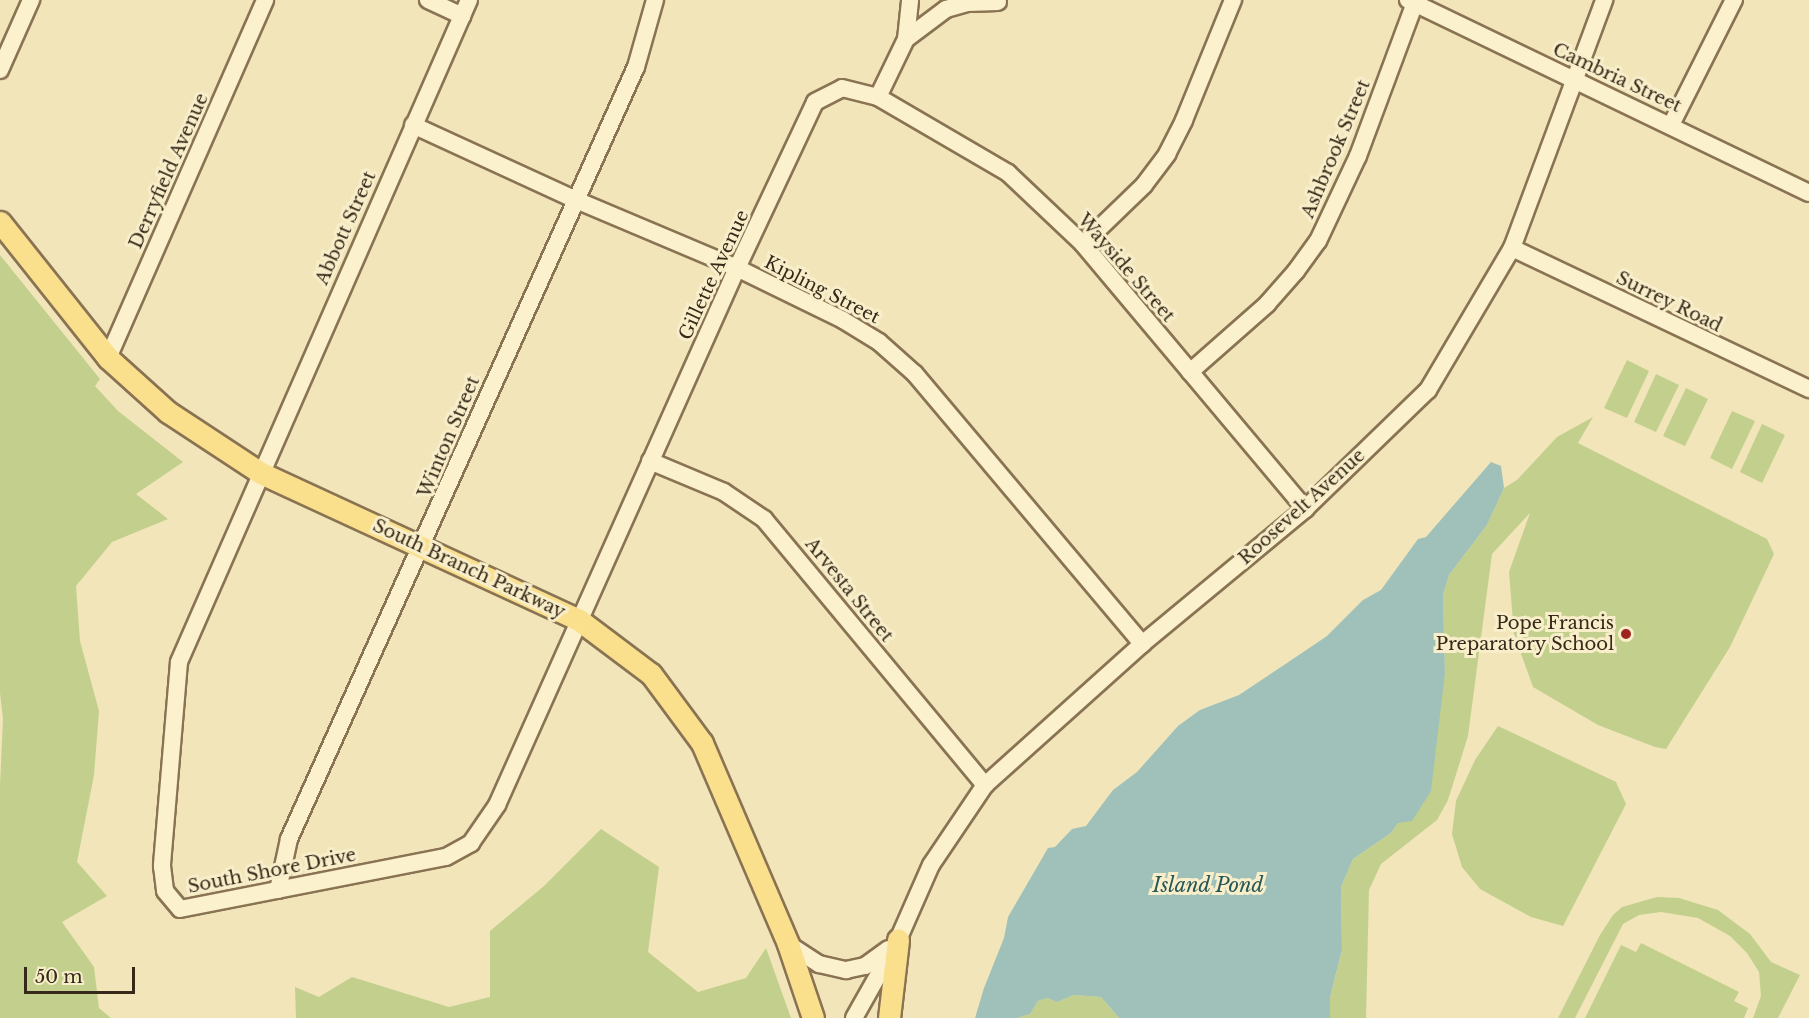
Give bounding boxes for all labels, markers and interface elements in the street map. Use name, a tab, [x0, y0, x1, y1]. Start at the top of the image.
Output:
street label: Cambria Street	[1549, 39, 1685, 117]
street label: Ashbrook Street	[1297, 76, 1375, 222]
street label: Derryfield Avenue	[125, 90, 213, 252]
street label: Abbott Street	[311, 168, 381, 288]
street label: Gillette Avenue	[674, 206, 754, 344]
street label: Wayside Street	[1073, 209, 1179, 327]
street label: Kipling Street	[761, 252, 883, 328]
street label: Surrey Road	[1612, 267, 1726, 337]
street label: Winton Street	[414, 373, 484, 501]
street label: Roosevelt Avenue	[1234, 444, 1370, 570]
street label: South Branch Parkway	[369, 515, 569, 623]
street label: Arvesta Street	[800, 534, 898, 646]
place label: Pope Francis Preparatory School	[1435, 613, 1614, 656]
marker: Pope Francis Preparatory School	[1619, 627, 1633, 641]
street label: South Shore Drive	[186, 844, 358, 898]
water label: Island Pond	[1152, 873, 1264, 897]
scale bar	[27, 955, 138, 993]
text: 50 m	[35, 966, 83, 988]

